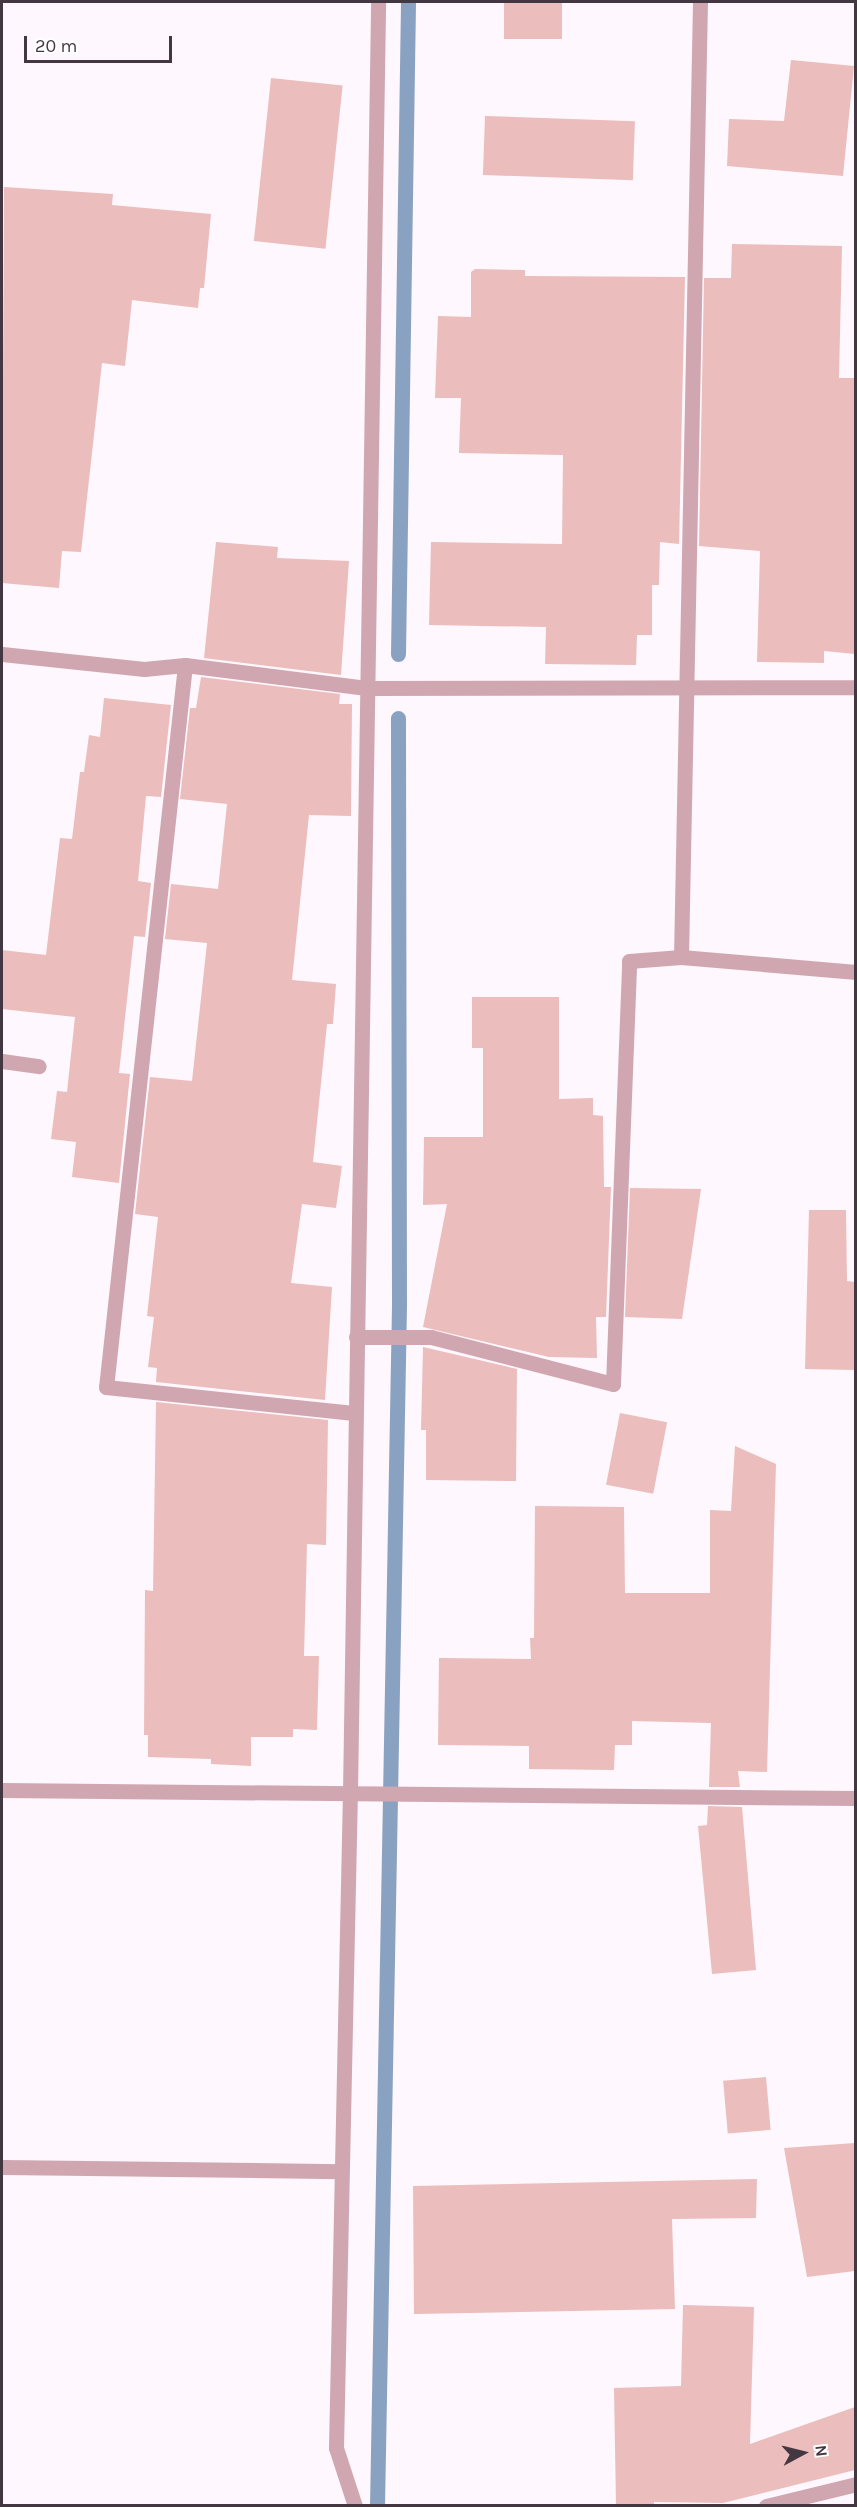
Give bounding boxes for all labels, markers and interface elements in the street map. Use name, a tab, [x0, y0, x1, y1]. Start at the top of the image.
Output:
scale bar	[27, 24, 176, 62]
text: 20 m	[35, 35, 77, 57]
north arrow	[773, 2423, 833, 2483]
text: N	[811, 2444, 831, 2458]

